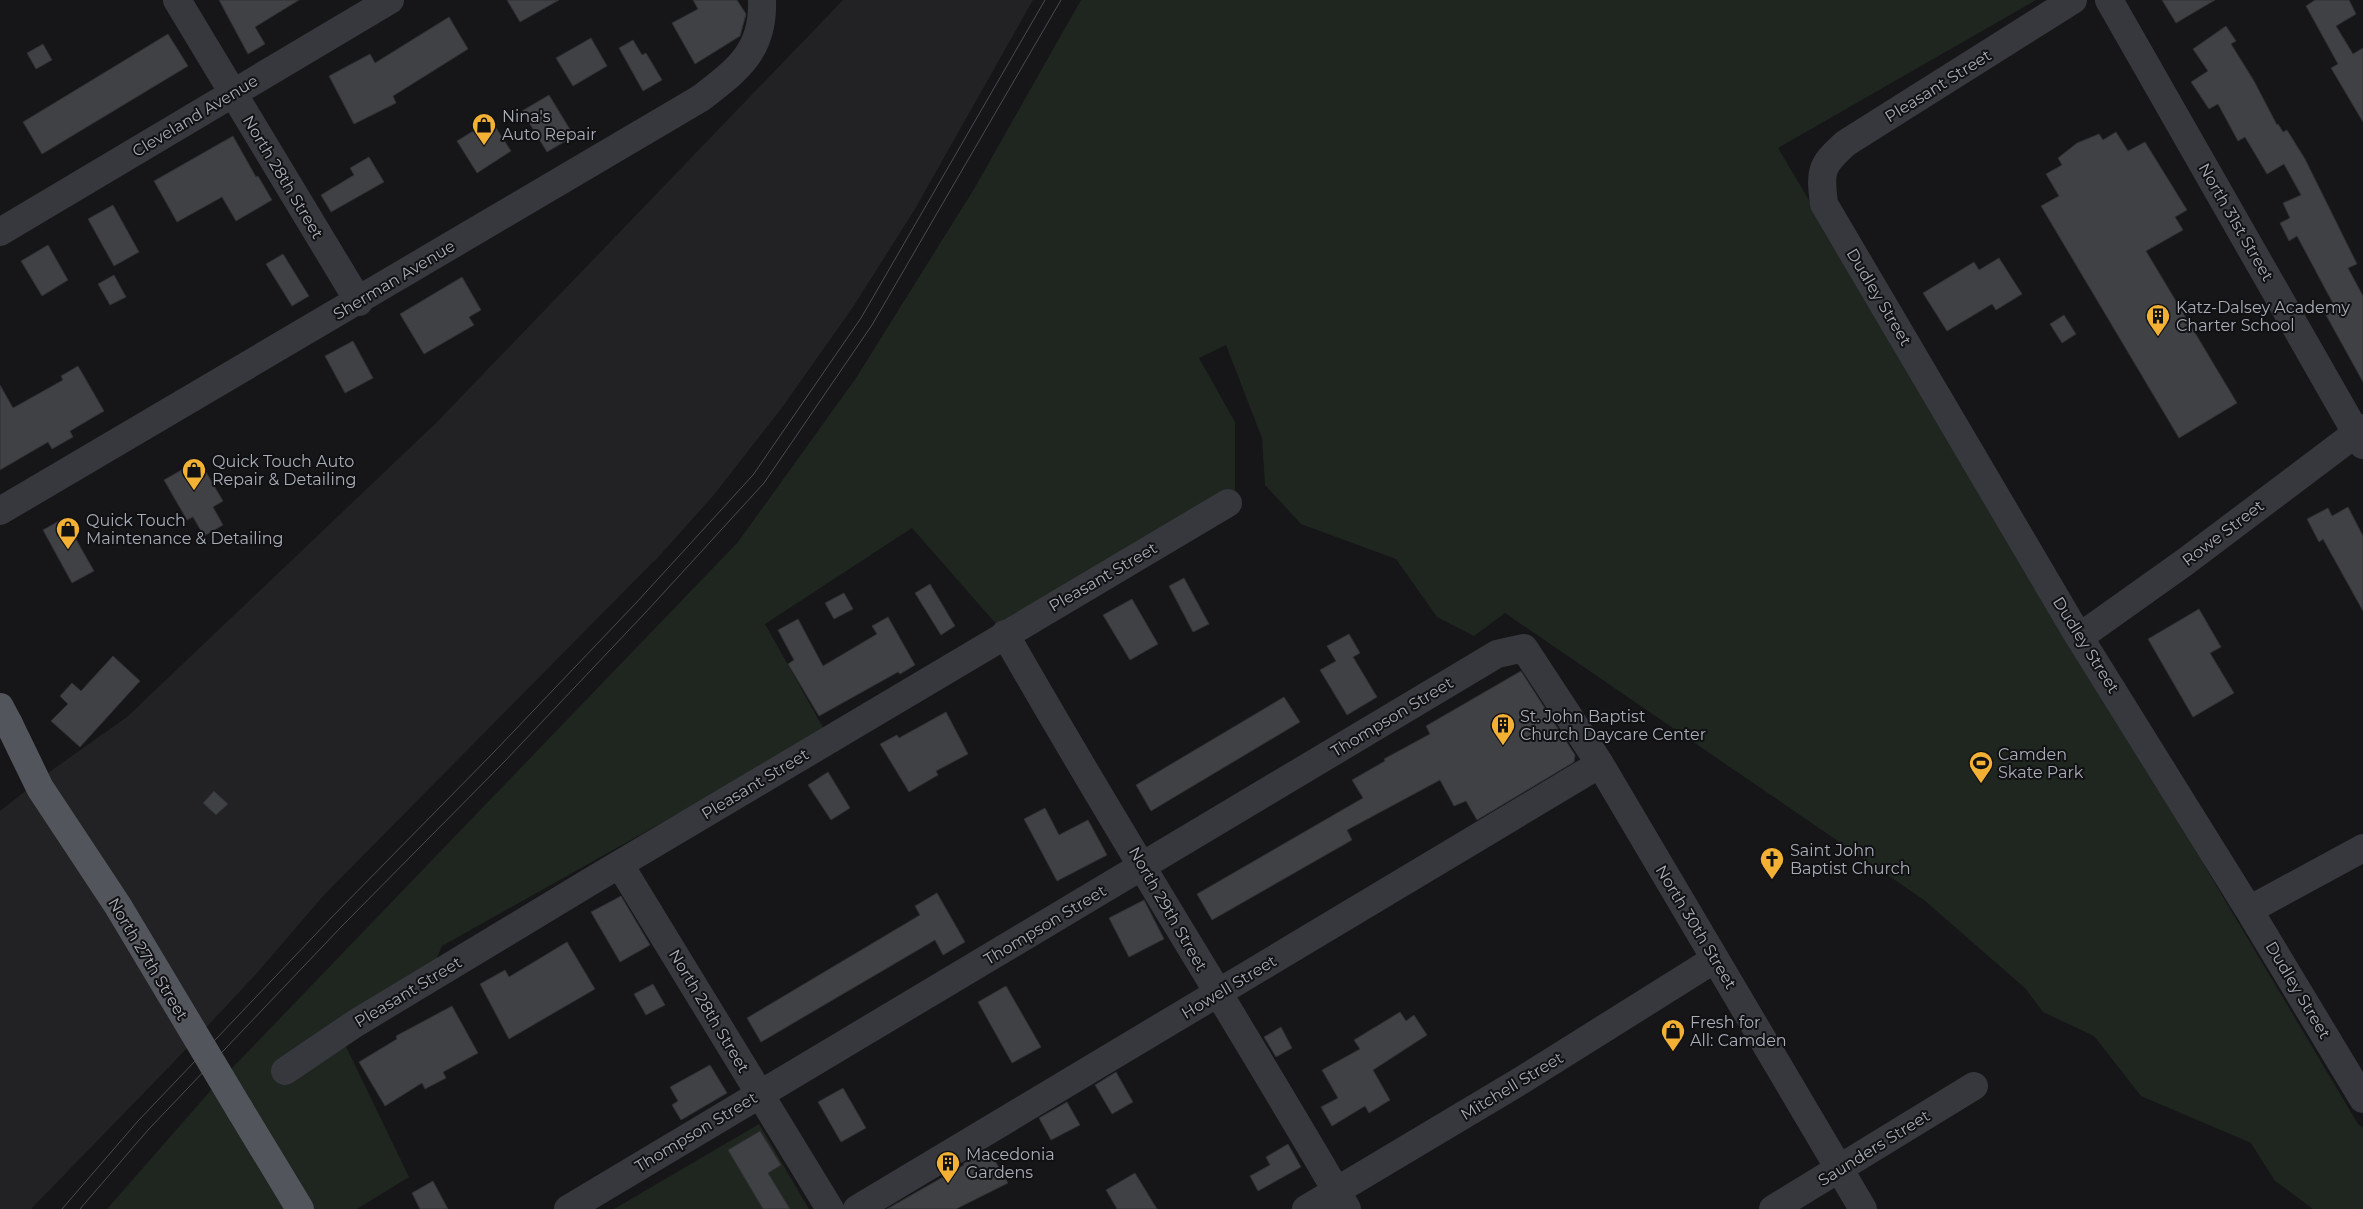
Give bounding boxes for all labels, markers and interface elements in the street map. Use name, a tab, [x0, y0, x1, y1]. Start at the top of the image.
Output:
street label: Pleasant Street	[1881, 45, 1995, 126]
street label: Cleveland Avenue	[129, 71, 261, 161]
place label: Nina's Auto Repair	[502, 107, 597, 144]
street label: North 28th Street	[239, 112, 328, 242]
shop icon: Nina's Auto Repair	[471, 112, 497, 146]
street label: North 31st Street	[2195, 160, 2278, 285]
street label: Sherman Avenue	[330, 236, 458, 324]
street label: Dudley Street	[1843, 245, 1916, 349]
place label: Katz-Dalsey Academy Charter School	[2176, 298, 2350, 335]
building icon: Katz-Dalsey Academy Charter School	[2145, 303, 2171, 337]
place label: Quick Touch Auto Repair & Detailing	[212, 452, 356, 489]
shop icon: Quick Touch Auto Repair & Detailing	[181, 457, 207, 491]
street label: Rowe Street	[2178, 496, 2268, 570]
place label: Quick Touch Maintenance & Detailing	[86, 511, 284, 548]
shop icon: Quick Touch Maintenance & Detailing	[55, 516, 81, 550]
street label: Pleasant Street	[1046, 538, 1161, 616]
street label: Dudley Street	[2049, 593, 2123, 697]
street label: Thompson Street	[1328, 673, 1457, 761]
place label: St. John Baptist Church Daycare Center	[1520, 707, 1706, 744]
building icon: St. John Baptist Church Daycare Center	[1490, 712, 1516, 746]
street label: Pleasant Street	[698, 744, 813, 824]
place label: Camden Skate Park	[1998, 745, 2084, 782]
sports icon: Camden Skate Park	[1968, 750, 1994, 784]
place label: Saint John Baptist Church	[1790, 841, 1910, 878]
street label: North 29th Street	[1125, 844, 1211, 975]
church icon: Saint John Baptist Church	[1759, 846, 1785, 880]
street label: North 30th Street	[1652, 862, 1741, 993]
street label: Thompson Street	[981, 881, 1110, 969]
street label: North 27th Street	[104, 894, 192, 1024]
street label: Dudley Street	[2262, 938, 2335, 1042]
street label: North 28th Street	[665, 946, 754, 1076]
street label: Howell Street	[1178, 951, 1280, 1023]
street label: Pleasant Street	[351, 952, 466, 1032]
place label: Fresh for All: Camden	[1690, 1013, 1787, 1050]
shop icon: Fresh for All: Camden	[1660, 1018, 1686, 1052]
street label: Mitchell Street	[1457, 1048, 1567, 1124]
street label: Thompson Street	[632, 1088, 761, 1176]
street label: Saunders Street	[1815, 1106, 1934, 1190]
place label: Macedonia Gardens	[966, 1145, 1055, 1182]
building icon: Macedonia Gardens	[935, 1150, 961, 1184]

